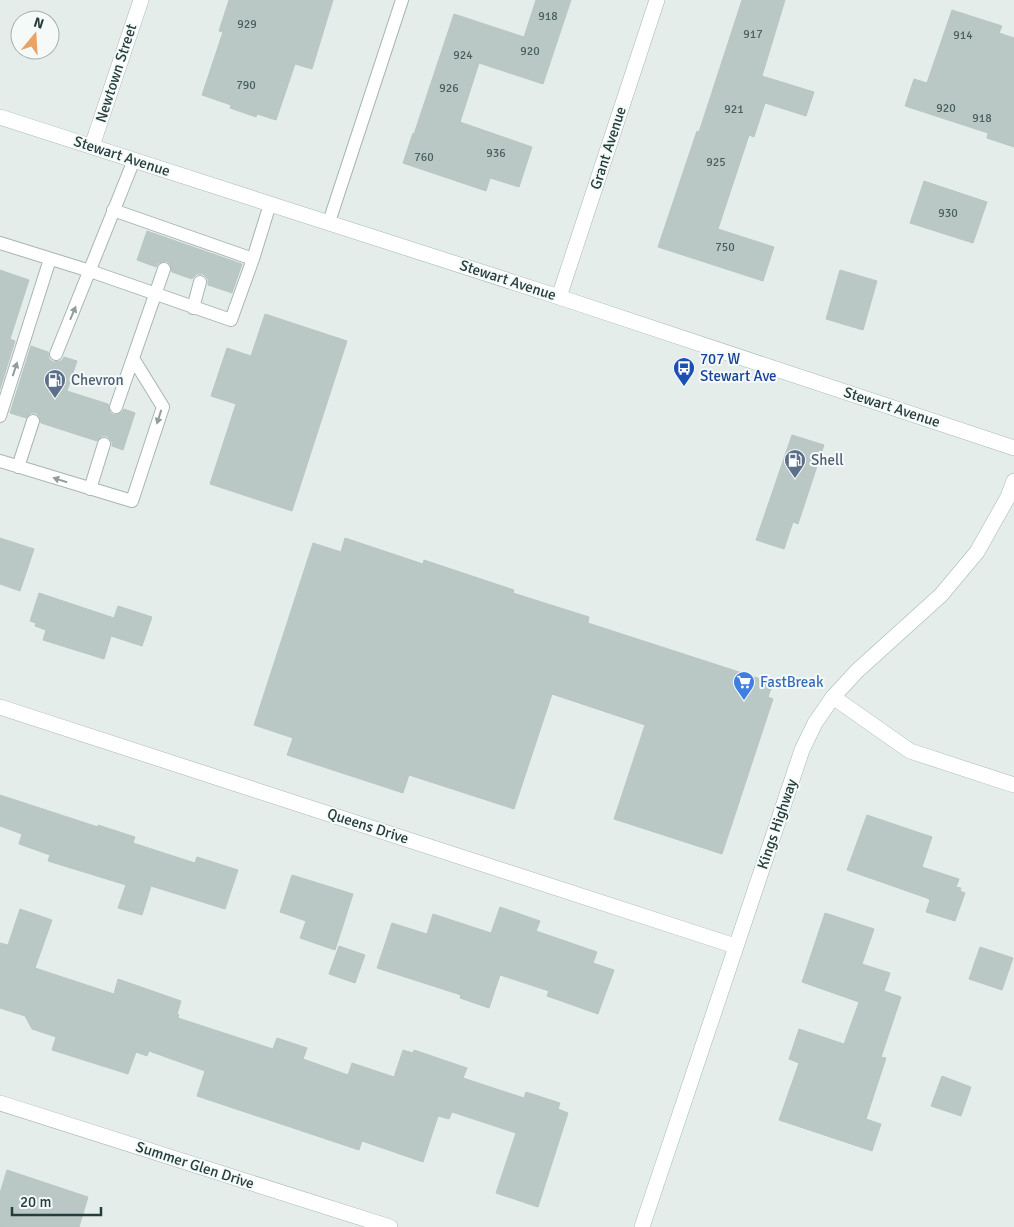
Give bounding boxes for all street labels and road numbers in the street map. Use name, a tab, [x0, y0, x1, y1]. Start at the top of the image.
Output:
street label: Newtown Street	[92, 21, 140, 125]
street label: Grant Avenue	[586, 104, 630, 192]
street label: Stewart Avenue	[71, 132, 173, 180]
street label: Stewart Avenue	[457, 256, 559, 304]
street label: Stewart Avenue	[841, 383, 943, 431]
street label: Kings Highway	[753, 777, 801, 871]
street label: Queens Drive	[325, 804, 411, 848]
street label: Summer Glen Drive	[134, 1137, 256, 1193]

